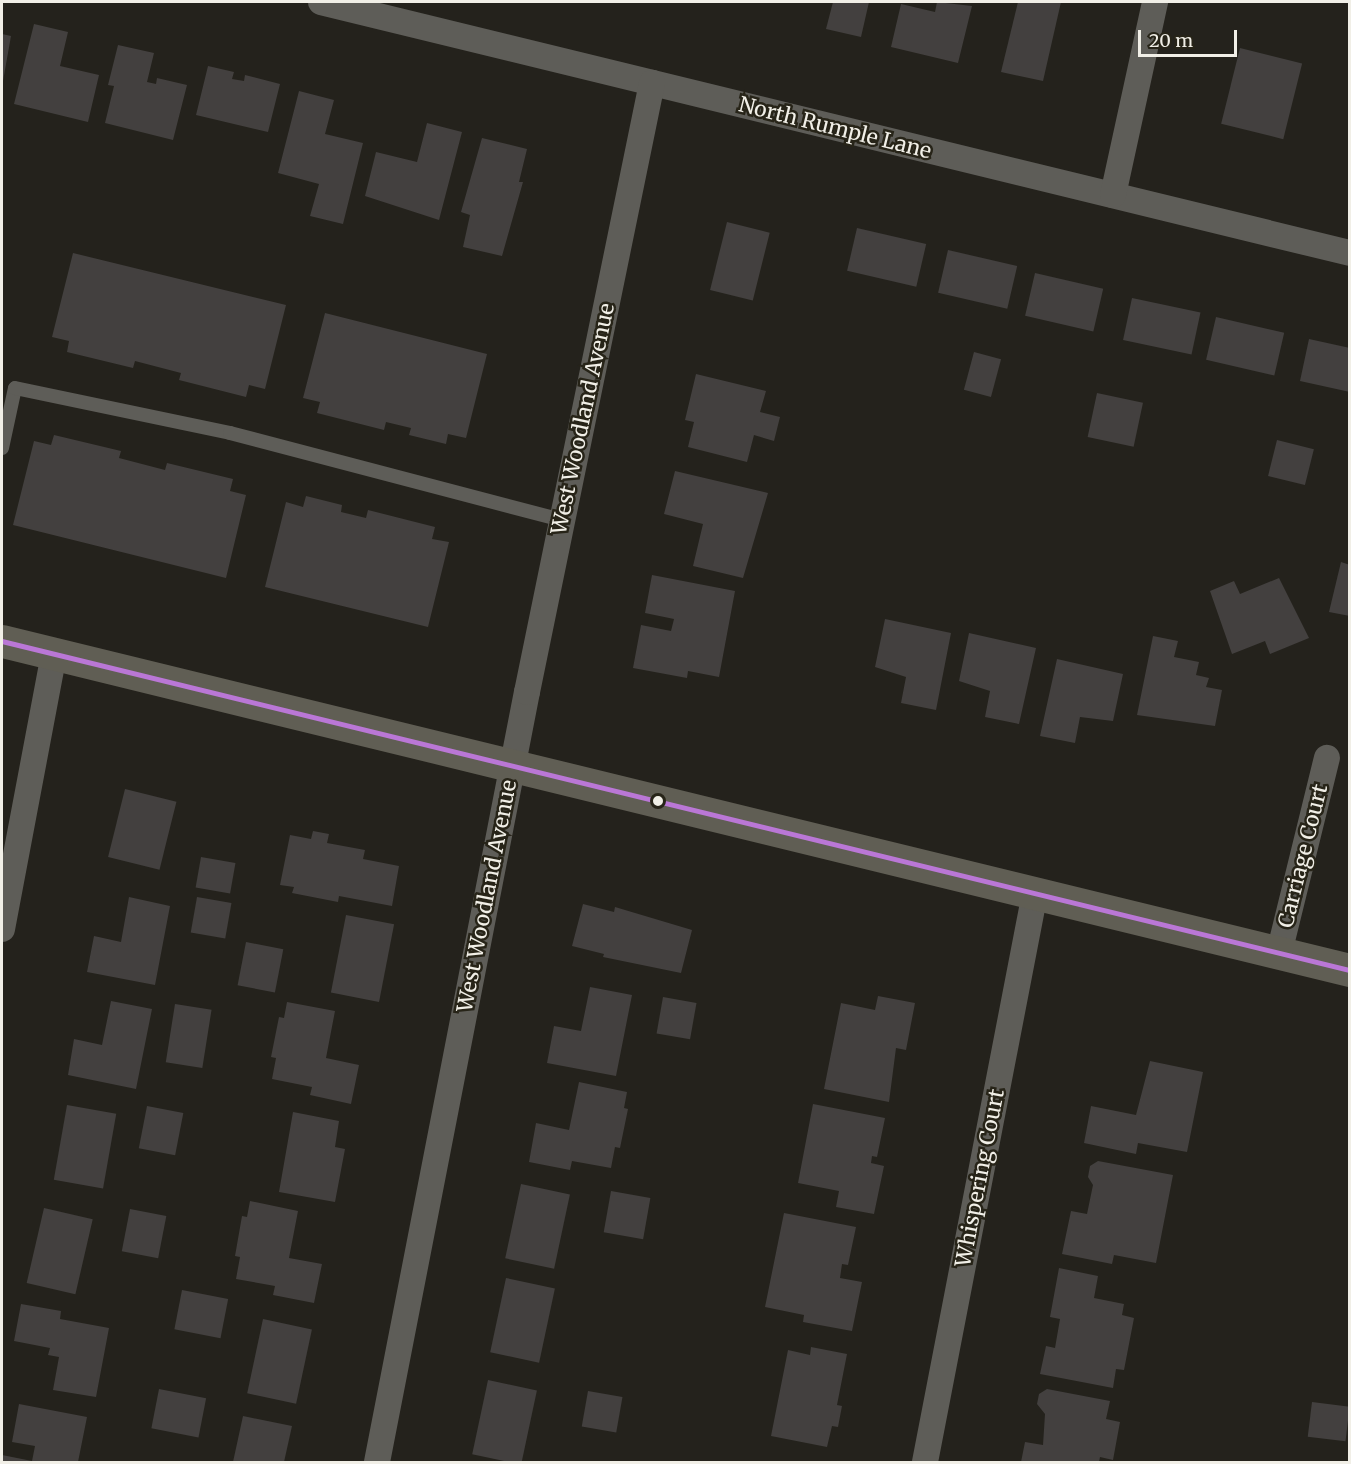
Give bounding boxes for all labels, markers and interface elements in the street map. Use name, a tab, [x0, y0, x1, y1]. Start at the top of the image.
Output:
scale bar	[1141, 18, 1240, 56]
text: 20 m	[1149, 29, 1193, 52]
street label: North Rumple Lane	[736, 92, 934, 164]
street label: West Woodland Avenue	[546, 301, 620, 537]
street label: West Woodland Avenue	[452, 778, 522, 1014]
street label: Carriage Court	[1273, 782, 1333, 930]
unlabelled marker	[652, 795, 664, 807]
street label: Whispering Court	[950, 1087, 1010, 1269]

